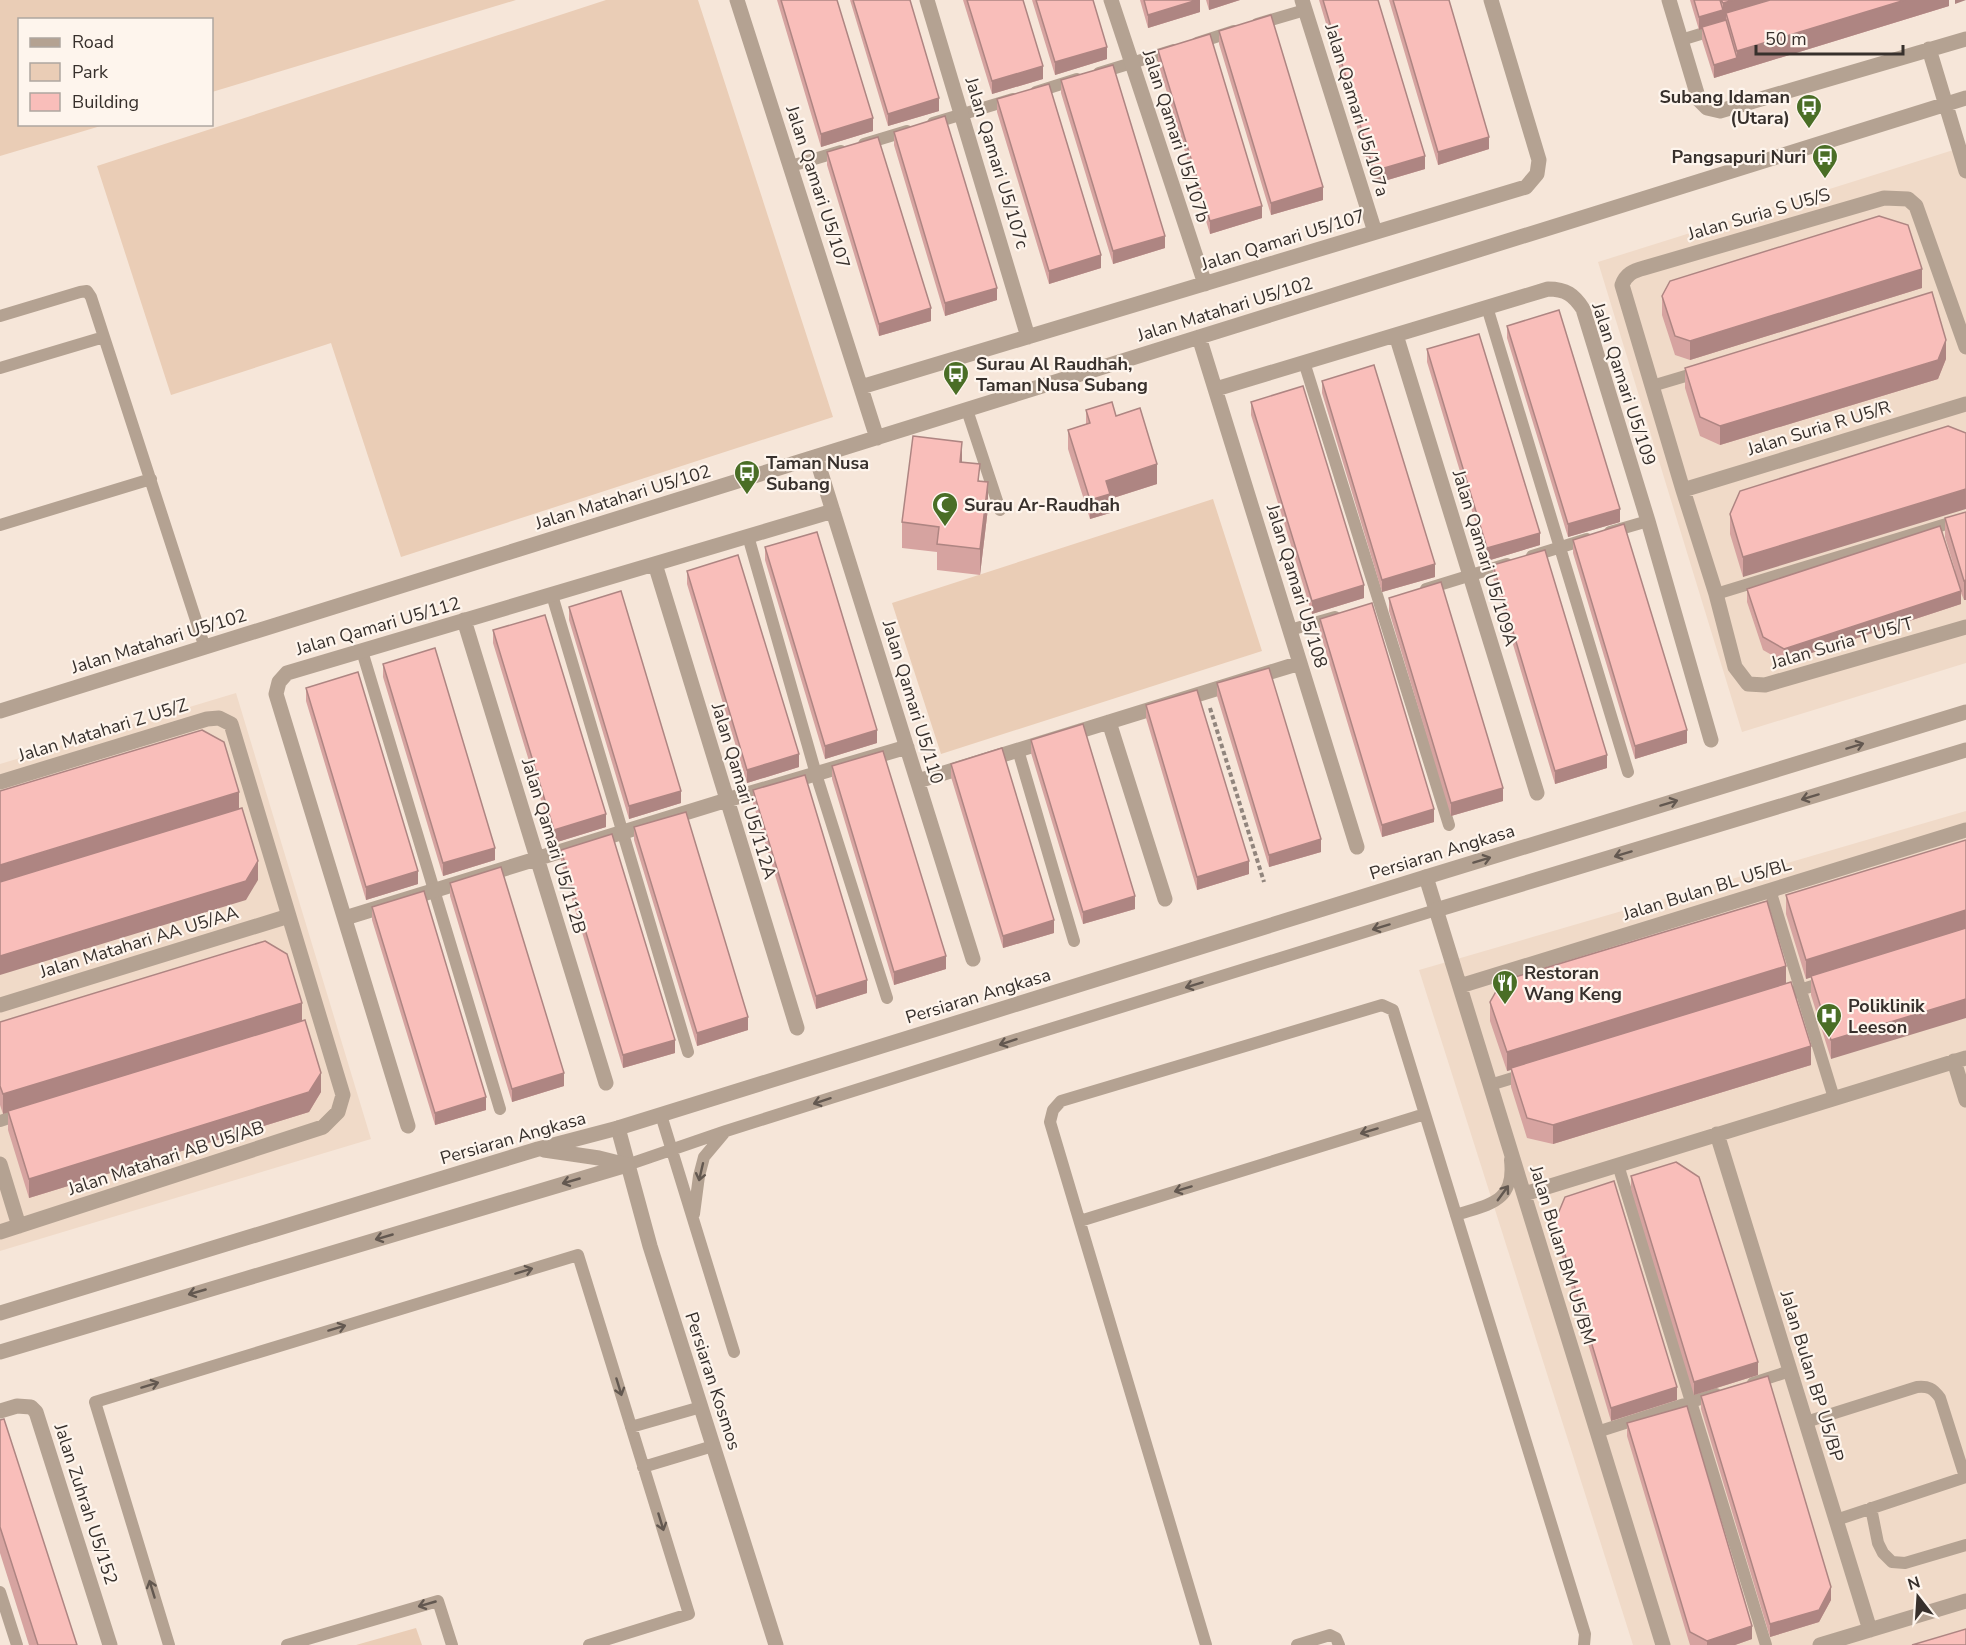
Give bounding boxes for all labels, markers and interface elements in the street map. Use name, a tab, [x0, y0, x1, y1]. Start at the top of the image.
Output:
legend	[18, 18, 213, 126]
scale bar	[1756, 18, 1903, 56]
street label: Jalan Qamari U5/107a	[1319, 20, 1395, 199]
text: 50 m	[1765, 27, 1807, 51]
text: Road	[72, 30, 114, 54]
street label: Jalan Qamari U5/107b	[1136, 45, 1215, 226]
text: Park	[72, 60, 109, 84]
street label: Jalan Qamari U5/107c	[959, 73, 1035, 252]
place label: Subang Idaman (Utara)	[1659, 85, 1790, 130]
text: Building	[72, 90, 139, 114]
bus stop icon: Subang Idaman (Utara)	[1794, 92, 1824, 130]
street label: Jalan Qamari U5/107	[780, 101, 856, 272]
bus stop icon: Pangsapuri Nuri	[1810, 142, 1840, 180]
place label: Pangsapuri Nuri	[1672, 145, 1806, 169]
street label: Jalan Suria S U5/S	[1684, 182, 1833, 246]
street label: Jalan Qamari U5/107	[1197, 204, 1368, 277]
street label: Jalan Matahari U5/102	[1133, 271, 1316, 347]
street label: Jalan Qamari U5/109	[1586, 298, 1662, 469]
place label: Surau Al Raudhah, Taman Nusa Subang	[976, 352, 1148, 397]
bus stop icon: Surau Al Raudhah, Taman Nusa Subang	[941, 359, 971, 397]
street label: Jalan Suria R U5/R	[1743, 395, 1894, 462]
place label: Taman Nusa Subang	[766, 451, 869, 496]
bus stop icon: Taman Nusa Subang	[732, 458, 762, 496]
street label: Jalan Matahari U5/102	[531, 459, 714, 535]
street label: Jalan Qamari U5/109A	[1446, 466, 1523, 649]
mosque icon: Surau Ar-Raudhah	[930, 490, 960, 528]
place label: Surau Ar-Raudhah	[964, 493, 1120, 517]
street label: Jalan Qamari U5/108	[1260, 500, 1333, 671]
street label: Jalan Qamari U5/112	[292, 591, 463, 661]
street label: Jalan Matahari U5/102	[67, 603, 250, 679]
street label: Jalan Suria T U5/T	[1767, 611, 1916, 675]
street label: Jalan Qamari U5/110	[876, 616, 949, 787]
street label: Jalan Matahari Z U5/Z	[14, 693, 191, 767]
street label: Jalan Qamari U5/112A	[705, 699, 782, 882]
one-way arrow	[1845, 740, 1864, 751]
street label: Jalan Qamari U5/112B	[516, 754, 592, 937]
one-way arrow	[1800, 792, 1819, 803]
one-way arrow	[1659, 797, 1678, 808]
street label: Persiaran Angkasa	[1366, 819, 1518, 885]
one-way arrow	[1614, 849, 1633, 860]
street label: Jalan Bulan BL U5/BL	[1619, 852, 1794, 926]
one-way arrow	[1472, 854, 1491, 865]
street label: Jalan Matahari AA U5/AA	[36, 900, 241, 984]
one-way arrow	[1371, 923, 1390, 934]
place label: Restoran Wang Keng	[1524, 961, 1622, 1006]
street label: Persiaran Angkasa	[902, 963, 1054, 1029]
restaurant icon: Restoran Wang Keng	[1490, 968, 1520, 1006]
one-way arrow	[1185, 980, 1204, 991]
place label: Poliklinik Leeson	[1848, 994, 1925, 1039]
hospital icon: Poliklinik Leeson	[1814, 1001, 1844, 1039]
one-way arrow	[999, 1037, 1018, 1048]
one-way arrow	[813, 1096, 832, 1107]
street label: Persiaran Angkasa	[437, 1106, 589, 1170]
street label: Jalan Matahari AB U5/AB	[64, 1115, 267, 1201]
one-way arrow	[1360, 1126, 1379, 1137]
one-way arrow	[694, 1162, 706, 1181]
street label: Jalan Bulan BM U5/BM	[1524, 1162, 1602, 1347]
one-way arrow	[562, 1176, 581, 1187]
one-way arrow	[1174, 1184, 1193, 1195]
one-way arrow	[1496, 1185, 1509, 1201]
one-way arrow	[375, 1232, 394, 1243]
one-way arrow	[514, 1265, 533, 1276]
one-way arrow	[188, 1287, 207, 1298]
street label: Jalan Bulan BP U5/BP	[1774, 1287, 1849, 1465]
street label: Persiaran Kosmos	[679, 1309, 747, 1453]
one-way arrow	[327, 1322, 346, 1333]
one-way arrow	[614, 1377, 625, 1396]
one-way arrow	[141, 1379, 160, 1390]
street label: Jalan Zuhrah U5/152	[48, 1419, 123, 1588]
one-way arrow	[656, 1512, 667, 1531]
north arrow	[1888, 1567, 1948, 1627]
text: N	[1905, 1571, 1923, 1596]
one-way arrow	[146, 1580, 157, 1599]
one-way arrow	[418, 1599, 437, 1610]

